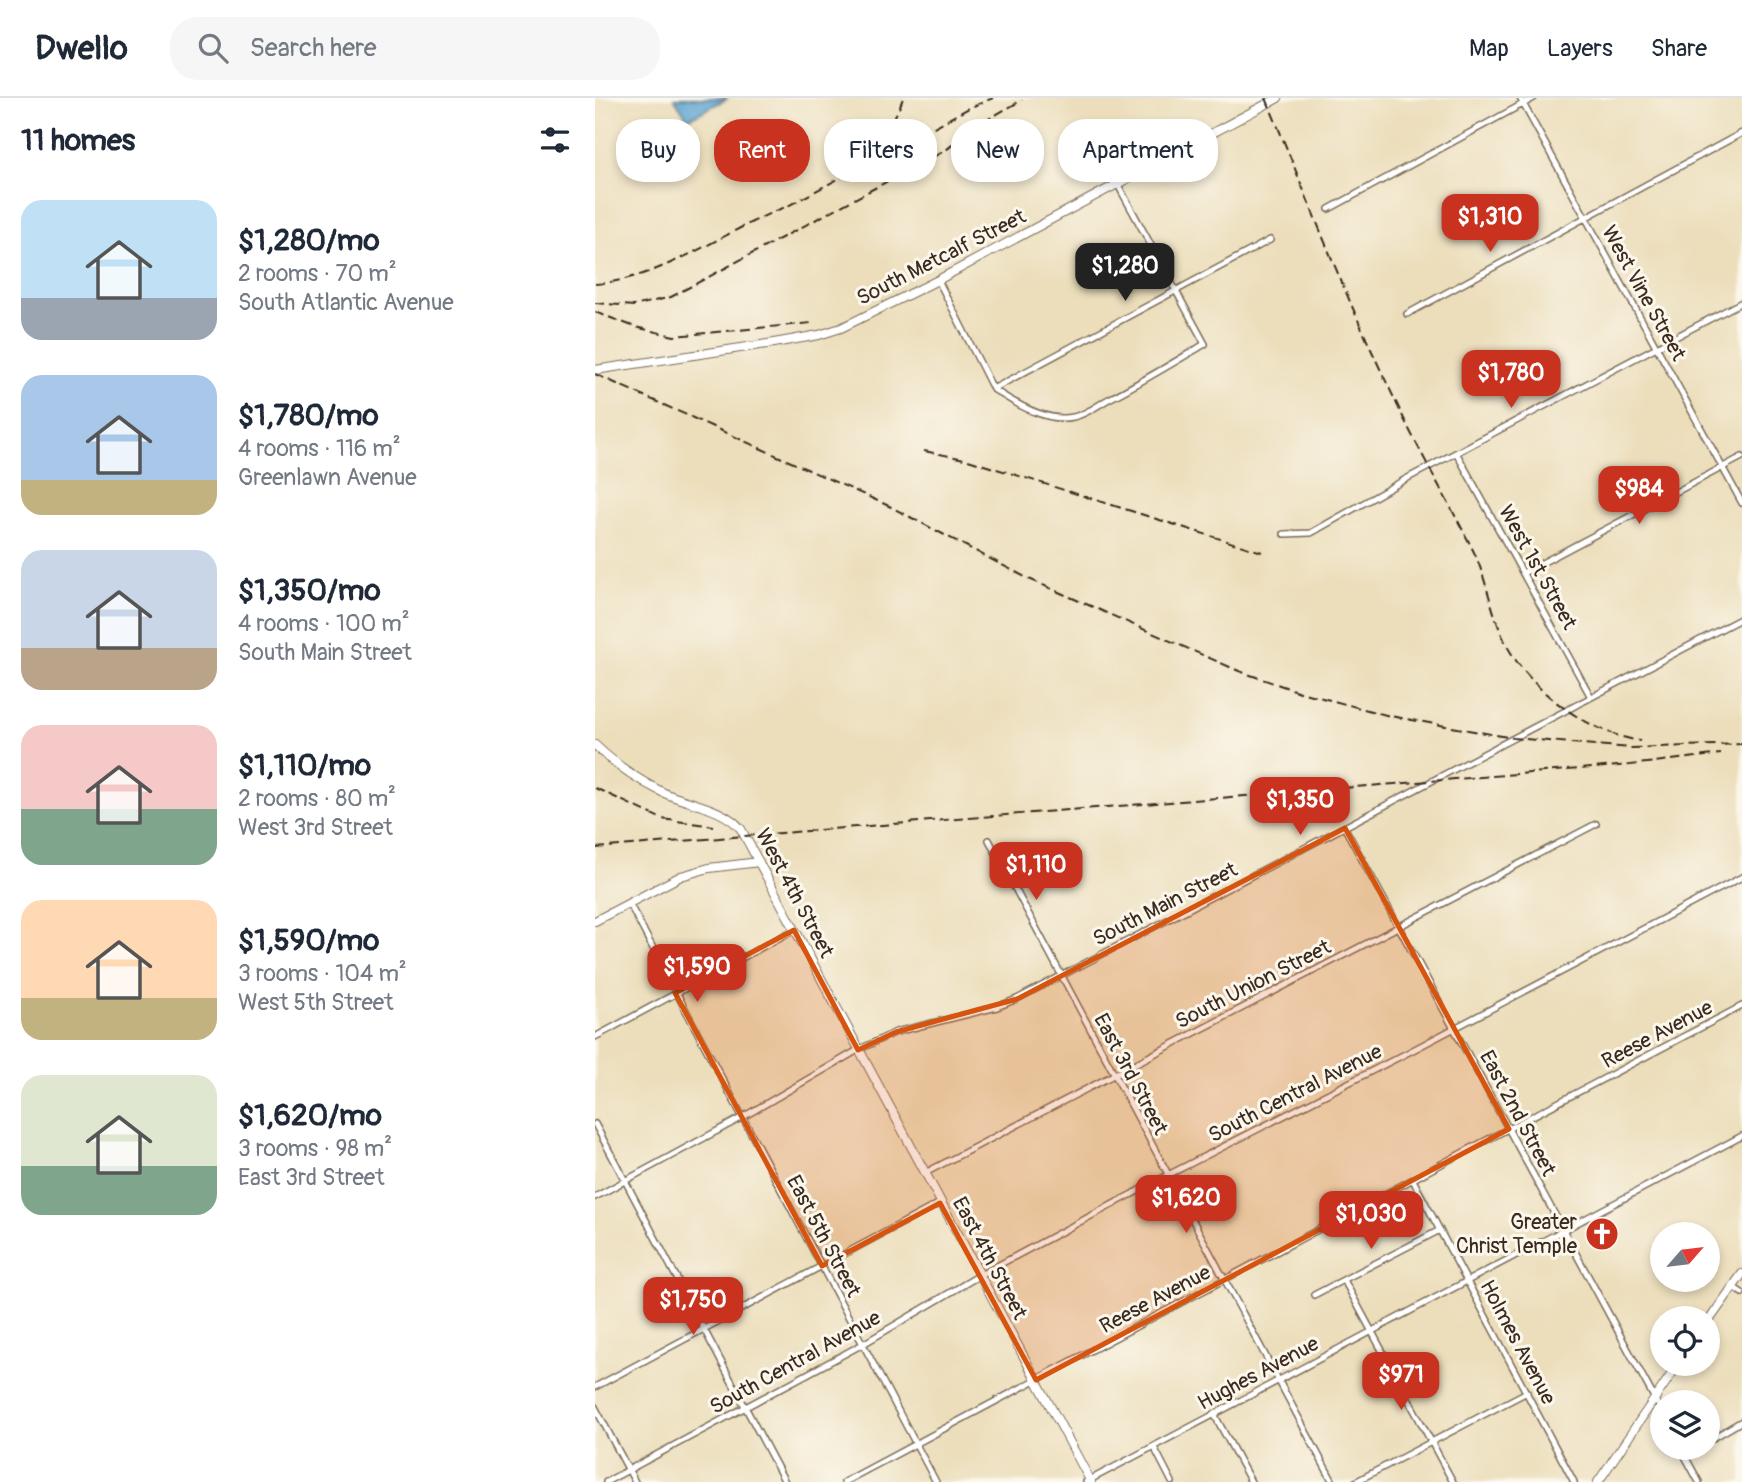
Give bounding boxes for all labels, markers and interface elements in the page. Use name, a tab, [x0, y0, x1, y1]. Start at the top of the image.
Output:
search box	[170, 17, 660, 80]
text: Dwello	[35, 28, 128, 69]
icon: search	[194, 29, 232, 67]
text: Search here	[250, 32, 377, 64]
text: Map	[1469, 34, 1509, 63]
text: Layers	[1547, 34, 1613, 63]
text: Share	[1651, 34, 1707, 63]
chip: Buy	[616, 119, 700, 182]
chip: Rent	[714, 119, 810, 182]
chip: Filters	[824, 119, 937, 182]
chip: New	[951, 119, 1044, 182]
chip: Apartment	[1058, 119, 1218, 182]
icon: filters	[536, 121, 574, 159]
text: 11 homes	[21, 122, 135, 159]
pin: $1,310	[1433, 194, 1547, 254]
text: $1,310	[1458, 202, 1522, 231]
street label: South Metcalf Street	[852, 203, 1031, 312]
street label: West Vine Street	[1595, 221, 1692, 366]
text: $1,280/mo	[238, 222, 380, 259]
icon: home	[77, 228, 161, 312]
pin: $1,280	[1068, 244, 1182, 303]
text: $1,280	[1091, 251, 1159, 280]
text: 2 rooms · 70 m²	[238, 259, 397, 288]
text: South Atlantic Avenue	[238, 288, 454, 317]
pin: $1,780	[1454, 350, 1568, 410]
text: $1,780	[1478, 358, 1544, 387]
text: $1,780/mo	[238, 397, 379, 434]
icon: home	[77, 403, 161, 487]
text: 4 rooms · 116 m²	[238, 434, 401, 463]
text: Greenlawn Avenue	[238, 463, 417, 492]
pin: $984	[1598, 466, 1680, 526]
text: $984	[1614, 474, 1664, 503]
street label: West 1st Street	[1492, 500, 1583, 635]
text: $1,350/mo	[238, 572, 381, 609]
icon: home	[77, 578, 161, 662]
text: 4 rooms · 100 m²	[238, 609, 410, 638]
text: South Main Street	[238, 638, 412, 667]
text: $1,110/mo	[238, 747, 371, 784]
icon: home	[77, 753, 161, 837]
pin: $1,350	[1243, 778, 1357, 837]
text: 2 rooms · 80 m²	[238, 784, 396, 813]
text: $1,350	[1266, 785, 1334, 814]
text: West 3rd Street	[238, 813, 393, 842]
street label: West 4th Street	[749, 824, 840, 963]
pin: $1,110	[979, 842, 1093, 902]
text: $1,110	[1006, 850, 1067, 879]
street label: South Main Street	[1088, 856, 1243, 953]
text: $1,590/mo	[238, 922, 379, 959]
icon: home	[77, 928, 161, 1012]
street label: South Union Street	[1171, 933, 1336, 1035]
pin: $1,590	[640, 944, 754, 1004]
text: $1,590	[663, 952, 731, 981]
text: 3 rooms · 104 m²	[238, 959, 407, 988]
text: West 5th Street	[238, 988, 393, 1017]
street label: Reese Avenue	[1597, 994, 1718, 1075]
street label: East 3rd Street	[1087, 1009, 1174, 1140]
street label: South Central Avenue	[1204, 1038, 1387, 1149]
street label: East 2nd Street	[1473, 1046, 1562, 1181]
text: $1,620/mo	[238, 1097, 382, 1134]
icon: home	[77, 1103, 161, 1187]
text: 3 rooms · 98 m²	[238, 1134, 392, 1163]
text: East 3rd Street	[238, 1163, 384, 1192]
street label: East 5th Street	[780, 1171, 867, 1302]
pin: $1,620	[1129, 1176, 1243, 1235]
text: $1,620	[1151, 1183, 1221, 1212]
street label: East 4th Street	[946, 1192, 1033, 1325]
pin: $1,030	[1314, 1192, 1428, 1251]
text: $1,030	[1335, 1199, 1407, 1228]
place label: Greater Christ Temple	[1456, 1209, 1578, 1260]
church icon: Greater Christ Temple	[1583, 1215, 1621, 1253]
north arrow	[1650, 1222, 1720, 1292]
map controls	[1650, 1222, 1720, 1460]
street label: Reese Avenue	[1095, 1259, 1216, 1340]
street label: Holmes Avenue	[1473, 1275, 1562, 1410]
pin: $1,750	[636, 1278, 750, 1337]
text: $1,750	[659, 1285, 727, 1314]
street label: South Central Avenue	[705, 1304, 886, 1421]
button: locate	[1650, 1306, 1720, 1376]
street label: Hughes Avenue	[1193, 1330, 1324, 1417]
pin: $971	[1360, 1352, 1442, 1412]
text: $971	[1378, 1360, 1424, 1389]
button: layers	[1650, 1390, 1720, 1460]

